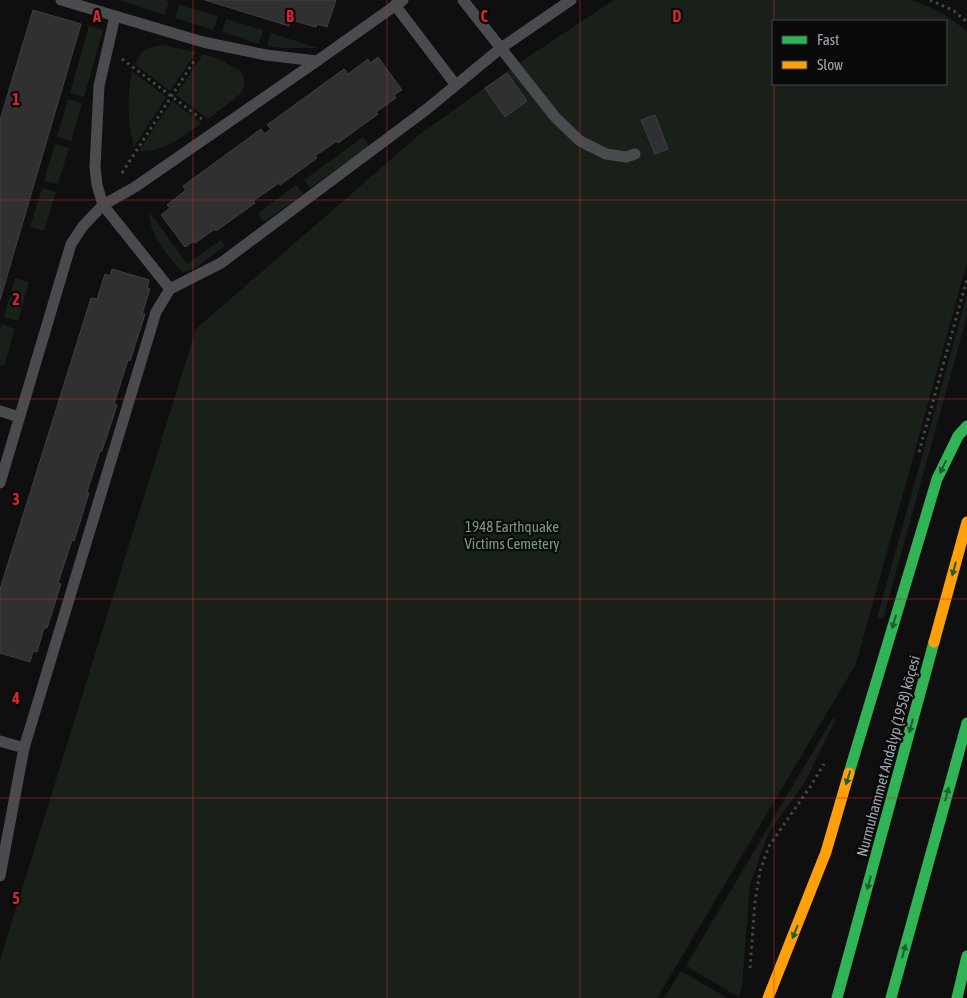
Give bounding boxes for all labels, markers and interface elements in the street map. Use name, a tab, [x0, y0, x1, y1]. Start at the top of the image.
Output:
text: A	[92, 7, 101, 25]
text: B	[286, 7, 294, 25]
text: C	[480, 7, 488, 25]
text: D	[673, 7, 682, 25]
legend	[772, 20, 947, 85]
text: Fast	[817, 31, 839, 48]
text: Slow	[817, 56, 843, 73]
text: 1	[12, 90, 20, 108]
text: 2	[12, 290, 20, 308]
one-way arrow	[938, 460, 946, 474]
text: 3	[12, 490, 20, 508]
park label: 1948 Earthquake Victims Cemetery	[464, 518, 560, 552]
one-way arrow	[950, 562, 958, 577]
one-way arrow	[890, 615, 898, 630]
street label: Nurmuhammet Andalyp (1958) köçesi	[853, 654, 923, 858]
text: 4	[11, 689, 20, 707]
one-way arrow	[907, 719, 915, 734]
one-way arrow	[844, 771, 852, 786]
one-way arrow	[944, 787, 952, 802]
one-way arrow	[864, 876, 872, 891]
text: 5	[12, 889, 20, 907]
one-way arrow	[791, 924, 798, 939]
one-way arrow	[900, 943, 908, 959]

